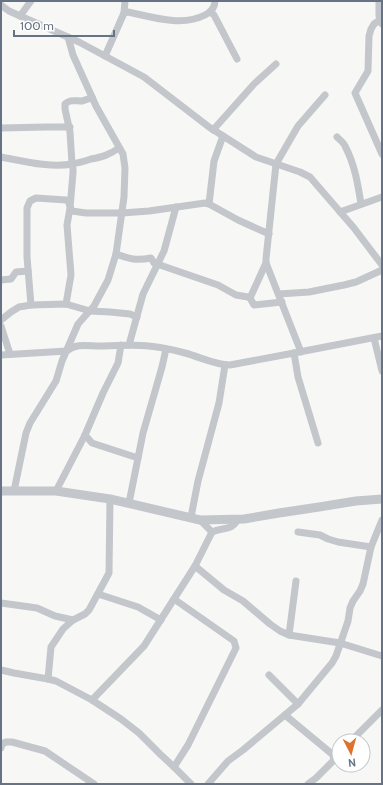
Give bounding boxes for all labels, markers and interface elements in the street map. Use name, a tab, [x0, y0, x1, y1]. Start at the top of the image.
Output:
scale bar	[14, 12, 114, 38]
text: 100 m	[20, 18, 54, 33]
north arrow	[331, 733, 371, 773]
text: N	[347, 756, 357, 770]

